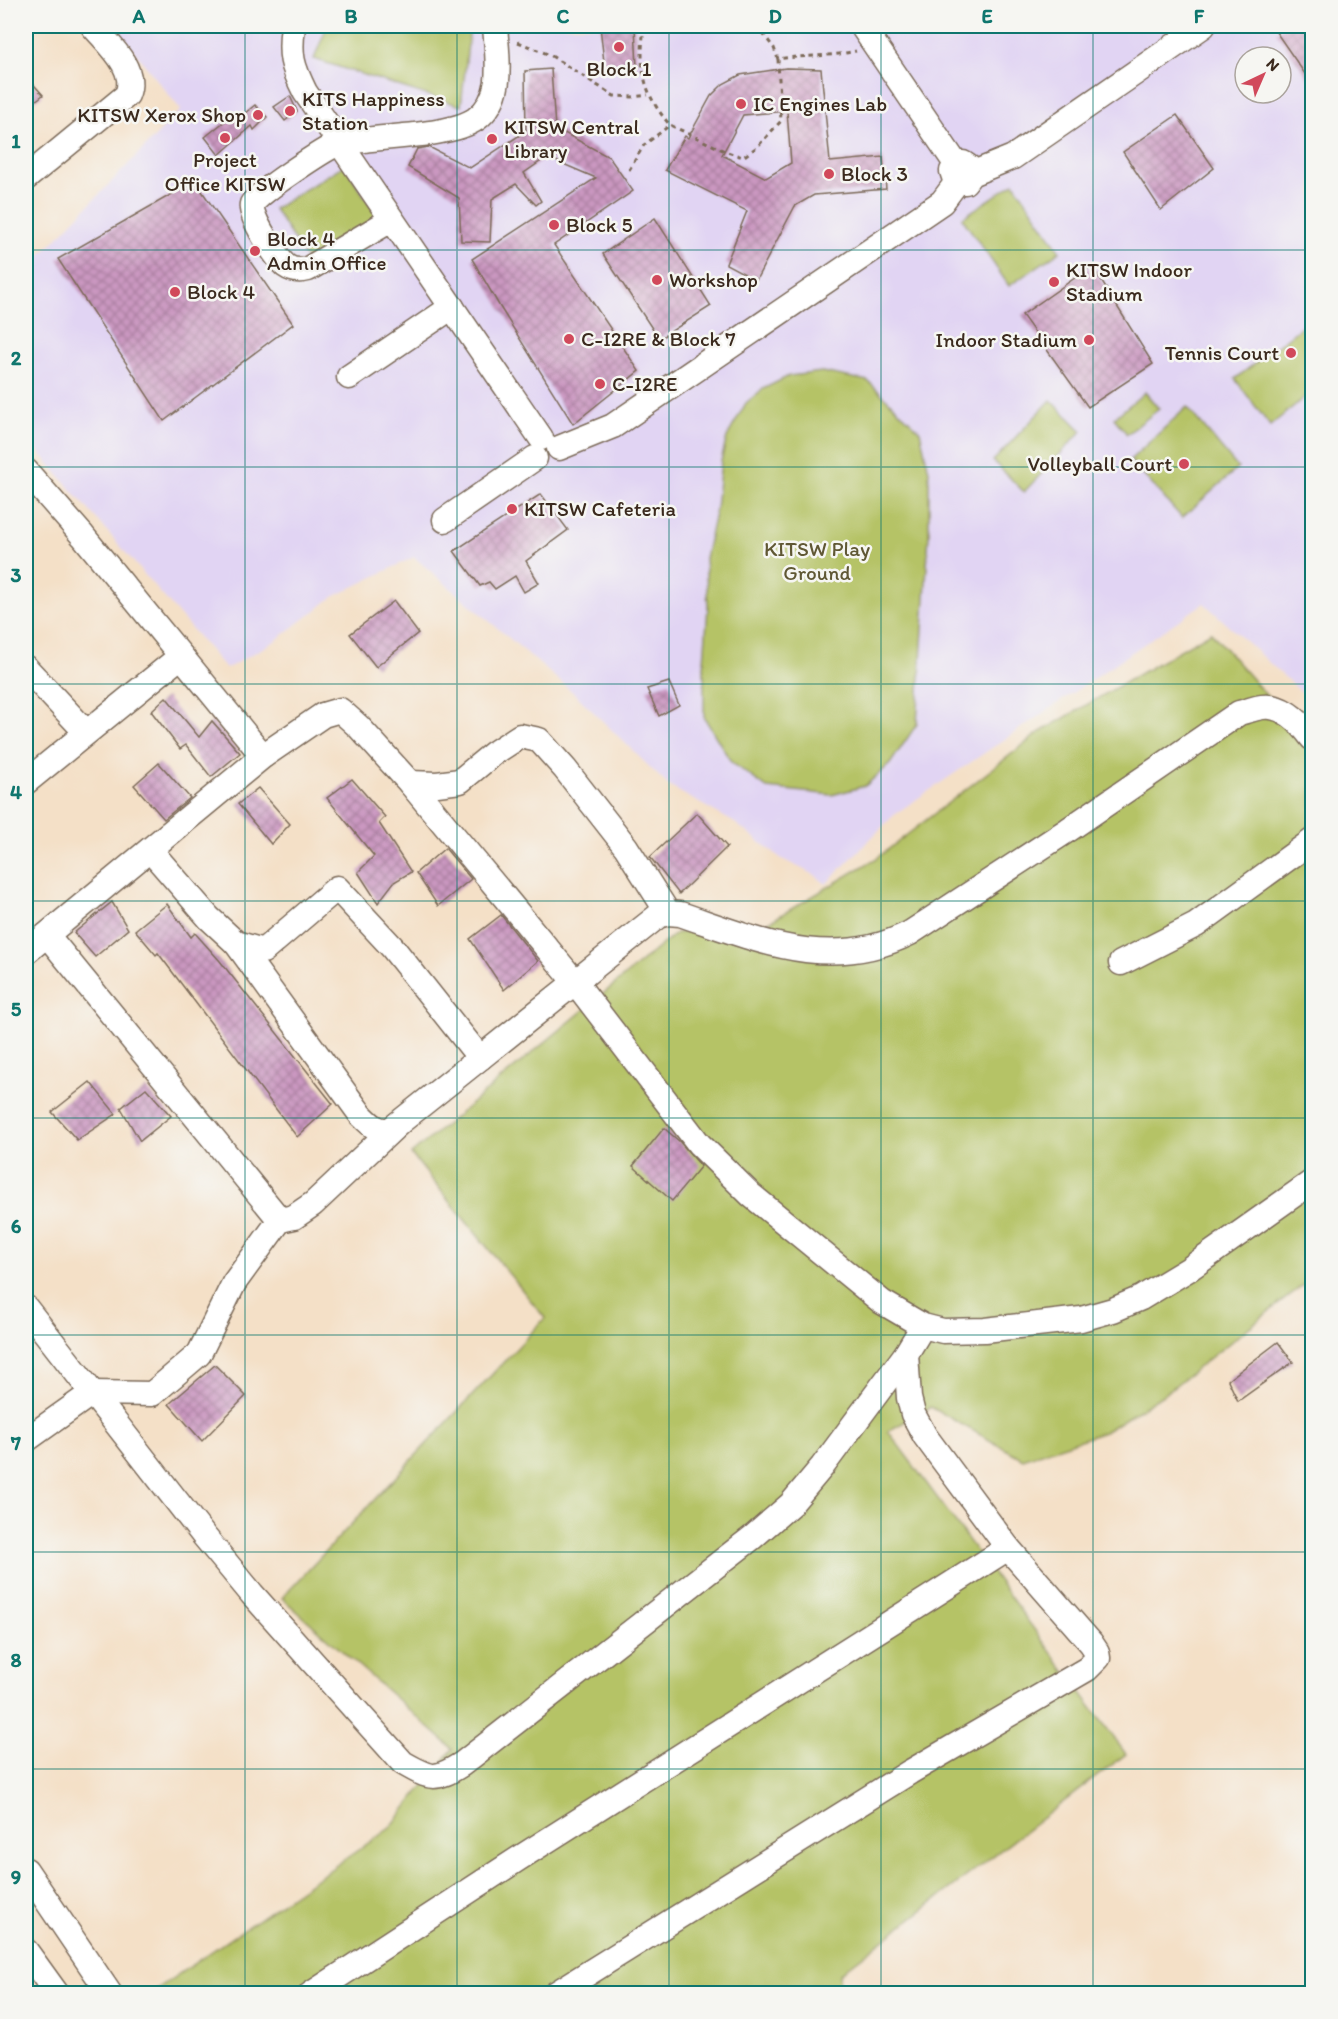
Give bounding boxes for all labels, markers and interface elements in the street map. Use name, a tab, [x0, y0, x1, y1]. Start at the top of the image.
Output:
text: A	[132, 4, 146, 28]
text: B	[345, 4, 358, 28]
text: C	[557, 4, 570, 28]
text: D	[768, 4, 782, 28]
text: E	[981, 4, 993, 28]
text: F	[1194, 4, 1205, 28]
marker: Block 1	[612, 40, 626, 54]
north arrow	[1233, 45, 1293, 105]
text: N	[1263, 54, 1284, 75]
place label: Block 1	[586, 56, 652, 81]
place label: KITS Happiness Station	[302, 86, 445, 135]
place label: IC Engines Lab	[753, 91, 887, 116]
marker: IC Engines Lab	[734, 97, 748, 111]
place label: KITSW Xerox Shop	[77, 102, 246, 127]
marker: KITS Happiness Station	[283, 104, 297, 118]
marker: KITSW Xerox Shop	[251, 108, 265, 122]
place label: KITSW Central Library	[504, 114, 639, 163]
text: 1	[11, 129, 21, 153]
marker: Project Office KITSW	[218, 131, 232, 145]
marker: KITSW Central Library	[485, 132, 499, 146]
place label: Project Office KITSW	[165, 147, 285, 196]
place label: Block 3	[841, 161, 908, 186]
marker: Block 3	[822, 167, 836, 181]
place label: Block 5	[566, 212, 632, 237]
marker: Block 5	[547, 218, 561, 232]
place label: Block 4 Admin Office	[267, 226, 387, 275]
marker: Block 4 Admin Office	[248, 244, 262, 258]
place label: KITSW Indoor Stadium	[1066, 257, 1192, 306]
place label: Workshop	[669, 267, 758, 292]
marker: Workshop	[650, 273, 664, 287]
marker: KITSW Indoor Stadium	[1047, 275, 1061, 289]
place label: Block 4	[187, 279, 255, 304]
marker: Block 4	[168, 285, 182, 299]
place label: C-I2RE & Block 7	[581, 326, 736, 351]
place label: Indoor Stadium	[935, 327, 1077, 352]
marker: C-I2RE & Block 7	[562, 332, 576, 346]
marker: Indoor Stadium	[1082, 333, 1096, 347]
place label: Tennis Court	[1165, 340, 1279, 365]
text: 2	[11, 346, 22, 370]
marker: Tennis Court	[1284, 346, 1298, 360]
place label: C-I2RE	[612, 371, 678, 396]
marker: C-I2RE	[593, 377, 607, 391]
place label: Volleyball Court	[1028, 451, 1172, 476]
marker: Volleyball Court	[1177, 457, 1191, 471]
place label: KITSW Cafeteria	[524, 496, 676, 521]
marker: KITSW Cafeteria	[505, 502, 519, 516]
park label: KITSW Play Ground	[764, 536, 870, 585]
text: 3	[11, 563, 22, 587]
text: 4	[10, 780, 22, 804]
text: 5	[11, 997, 22, 1021]
text: 6	[11, 1214, 22, 1238]
text: 7	[10, 1431, 21, 1455]
text: 8	[11, 1648, 22, 1672]
text: 9	[11, 1865, 21, 1889]

